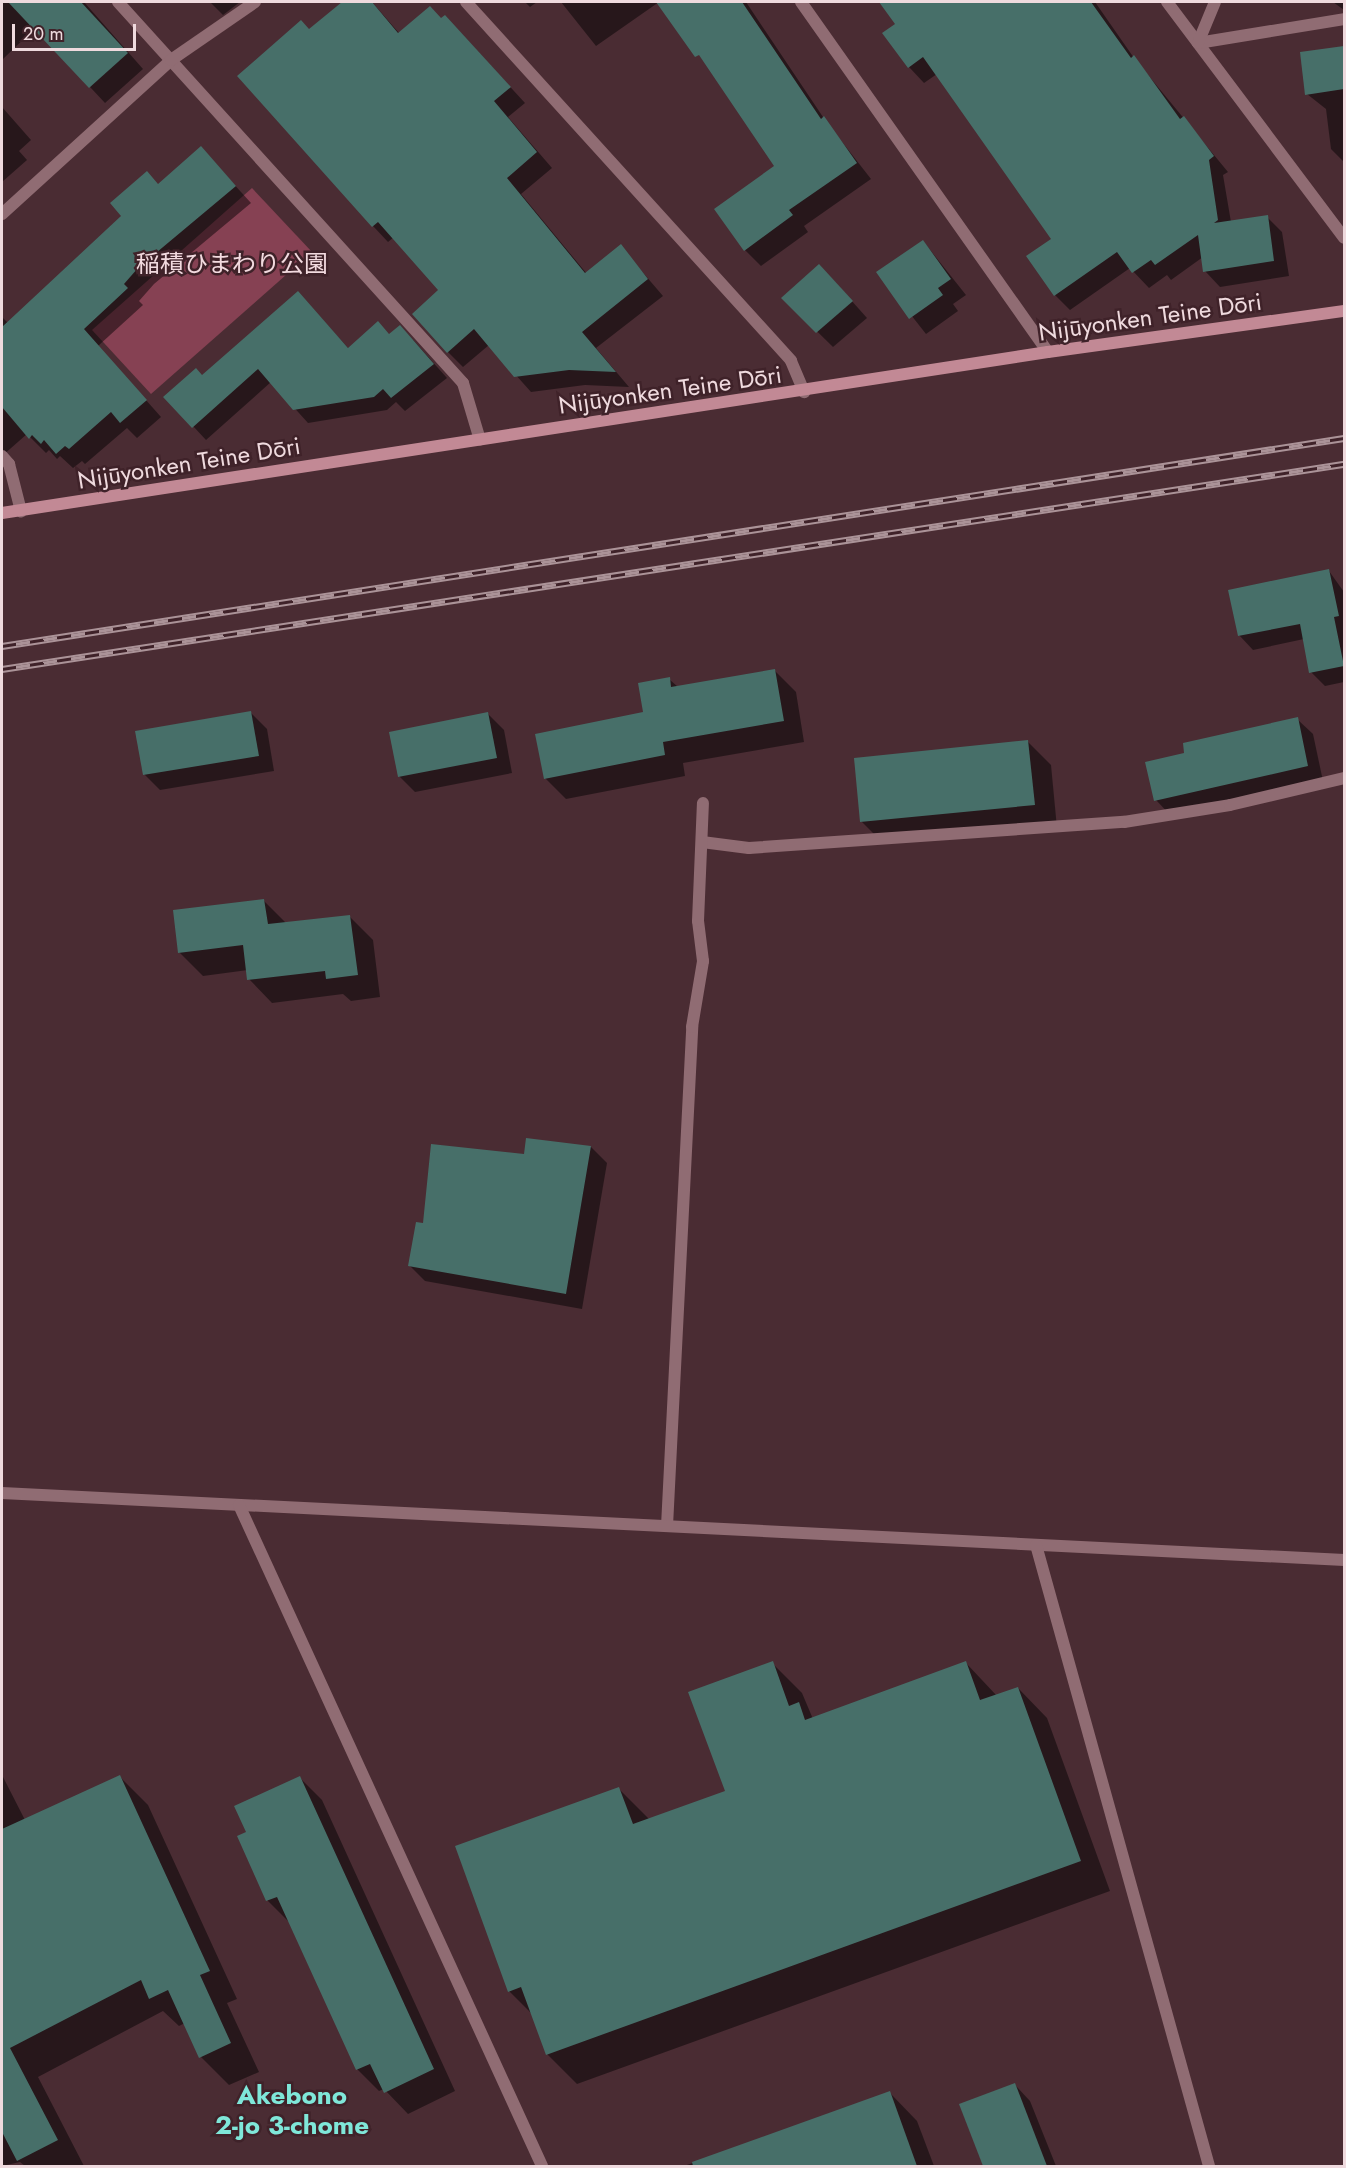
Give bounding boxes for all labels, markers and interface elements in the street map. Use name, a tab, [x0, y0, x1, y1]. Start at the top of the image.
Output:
scale bar	[15, 12, 140, 50]
text: 20 m	[23, 21, 63, 47]
park label: 稲積ひまわり公園	[136, 250, 328, 278]
street label: Nijūyonken Teine Dōri	[1037, 287, 1263, 347]
street label: Nijūyonken Teine Dōri	[557, 360, 783, 420]
street label: Nijūyonken Teine Dōri	[76, 431, 302, 495]
district label: Akebono 2-jo 3-chome	[215, 2080, 369, 2142]

